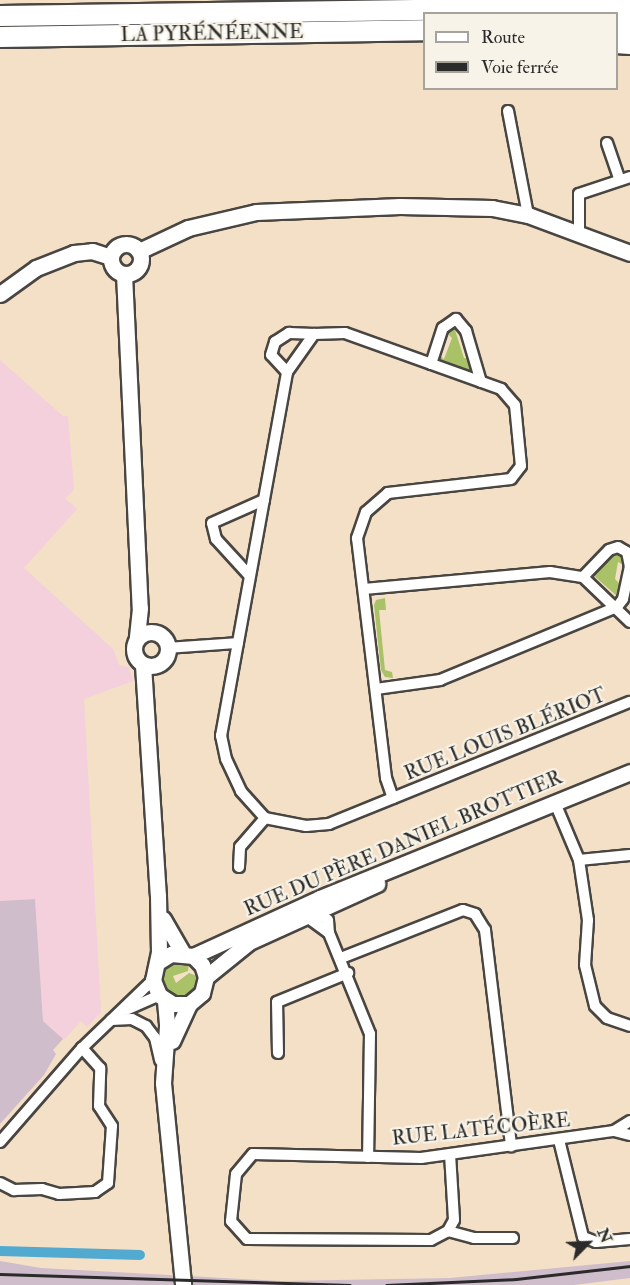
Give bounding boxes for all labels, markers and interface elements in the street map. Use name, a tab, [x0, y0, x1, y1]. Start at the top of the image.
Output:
legend	[423, 12, 618, 90]
street label: LA PYRÉNÉENNE	[120, 19, 304, 47]
text: Route	[481, 26, 525, 49]
text: Voie ferrée	[481, 56, 559, 79]
street label: RUE LOUIS BLÉRIOT	[401, 683, 609, 785]
street label: RUE DU PÈRE DANIEL BROTTIER	[240, 765, 566, 921]
street label: RUE LATÉCOÈRE	[391, 1108, 571, 1150]
north arrow	[558, 1213, 618, 1273]
text: N	[592, 1225, 616, 1246]

